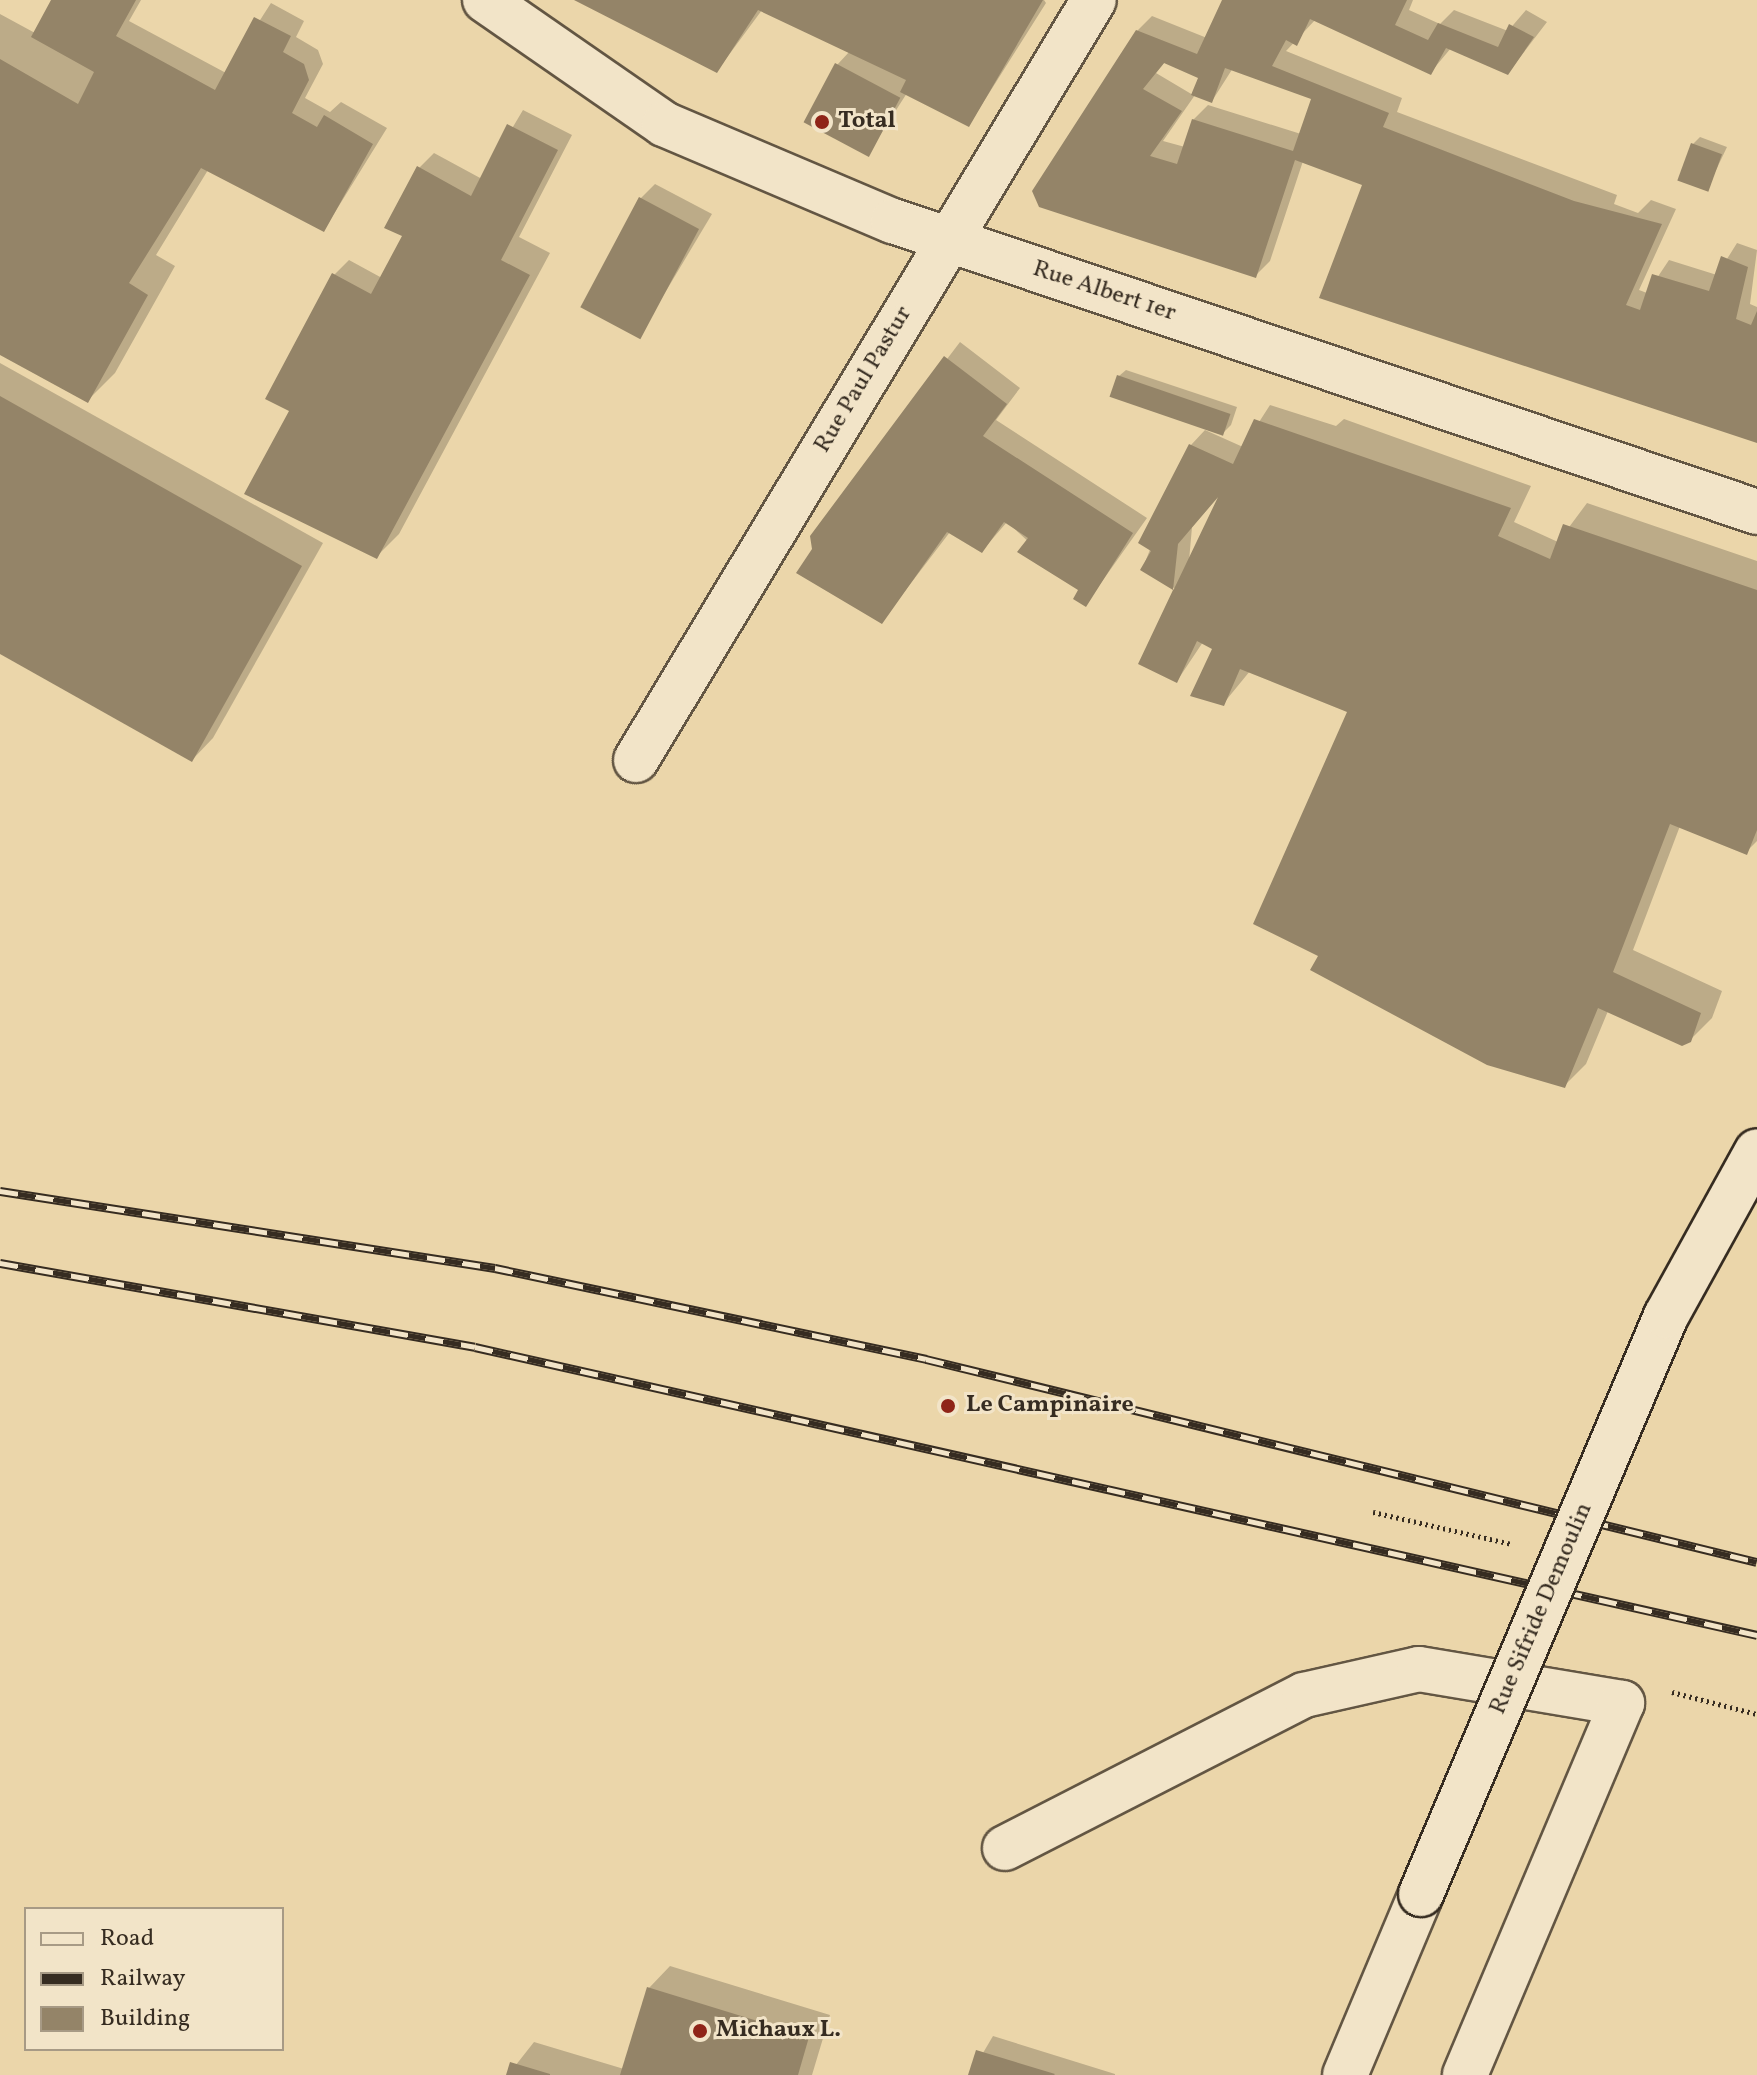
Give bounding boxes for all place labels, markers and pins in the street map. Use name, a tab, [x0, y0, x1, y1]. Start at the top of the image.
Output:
place label: Total	[838, 108, 896, 136]
marker: Total	[813, 113, 831, 131]
place label: Le Campinaire	[966, 1392, 1134, 1420]
marker: Le Campinaire	[937, 1395, 959, 1417]
place label: Michaux L.	[716, 2017, 841, 2045]
marker: Michaux L.	[691, 2022, 709, 2040]

